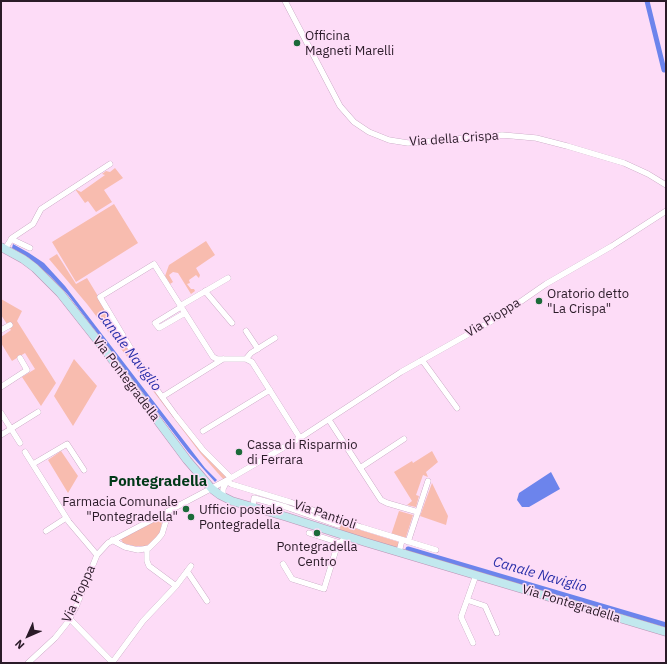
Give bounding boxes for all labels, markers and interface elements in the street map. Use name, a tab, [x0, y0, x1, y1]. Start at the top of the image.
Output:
place label: Officina Magneti Marelli	[305, 28, 394, 59]
marker: Officina Magneti Marelli	[292, 38, 302, 48]
street label: Via della Crispa	[409, 128, 499, 150]
place label: Oratorio detto "La Crispa"	[547, 286, 629, 317]
street label: Via Pioppa	[463, 295, 523, 341]
marker: Oratorio detto "La Crispa"	[534, 296, 544, 306]
water label: Canale Naviglio	[93, 307, 165, 395]
street label: Via Pontegradella	[89, 333, 163, 425]
place label: Cassa di Risparmio di Ferrara	[247, 437, 357, 468]
marker: Cassa di Risparmio di Ferrara	[234, 447, 244, 457]
district label: Pontegradella	[109, 473, 207, 491]
place label: Farmacia Comunale "Pontegradella"	[62, 494, 178, 525]
street label: Via Pantioli	[292, 497, 358, 533]
place label: Ufficio postale Pontegradella	[199, 502, 283, 533]
marker: Farmacia Comunale "Pontegradella"	[181, 504, 191, 514]
marker: Ufficio postale Pontegradella	[186, 512, 196, 522]
marker: Pontegradella Centro	[312, 528, 322, 538]
place label: Pontegradella Centro	[276, 539, 358, 570]
water label: Canale Naviglio	[491, 554, 589, 596]
street label: Via Pioppa	[59, 563, 99, 625]
street label: Via Pontegradella	[520, 582, 622, 626]
north arrow	[8, 616, 48, 656]
text: N	[12, 637, 27, 652]

